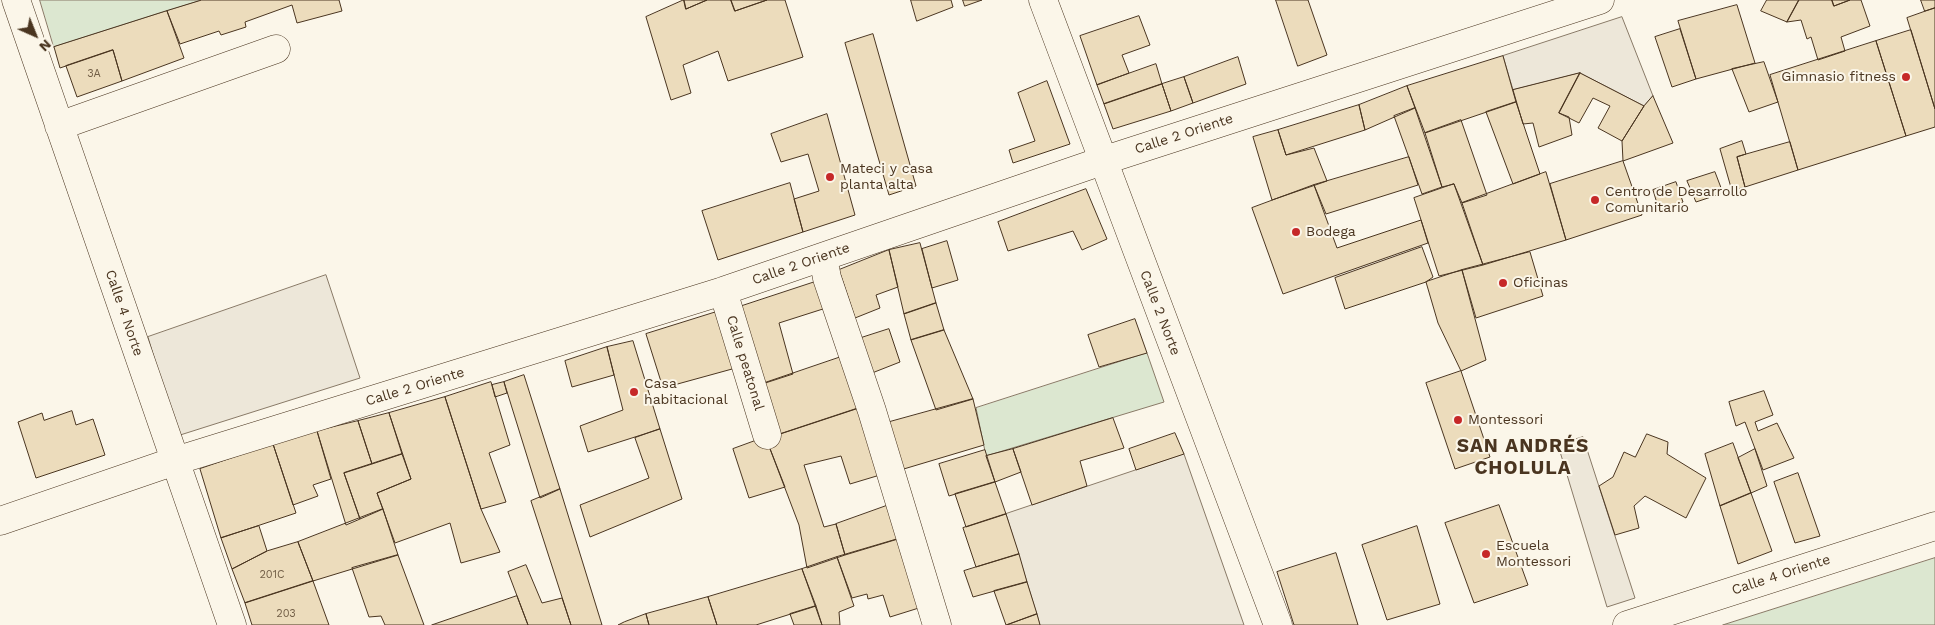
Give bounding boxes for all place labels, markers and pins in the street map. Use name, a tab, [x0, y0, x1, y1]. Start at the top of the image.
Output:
place label: Gimnasio fitness	[1781, 69, 1896, 85]
marker: Gimnasio fitness	[1900, 71, 1912, 83]
place label: Mateci y casa planta alta	[840, 161, 933, 193]
marker: Mateci y casa planta alta	[824, 171, 836, 183]
place label: Centro de Desarrollo Comunitario	[1605, 184, 1747, 216]
marker: Centro de Desarrollo Comunitario	[1589, 194, 1601, 206]
place label: Bodega	[1306, 224, 1356, 240]
marker: Bodega	[1290, 226, 1302, 238]
place label: Oficinas	[1513, 275, 1568, 291]
marker: Oficinas	[1497, 277, 1509, 289]
place label: Casa habitacional	[644, 376, 728, 408]
marker: Casa habitacional	[628, 386, 640, 398]
place label: Montessori	[1468, 412, 1543, 428]
marker: Montessori	[1452, 414, 1464, 426]
place label: Escuela Montessori	[1496, 538, 1571, 570]
marker: Escuela Montessori	[1480, 548, 1492, 560]

